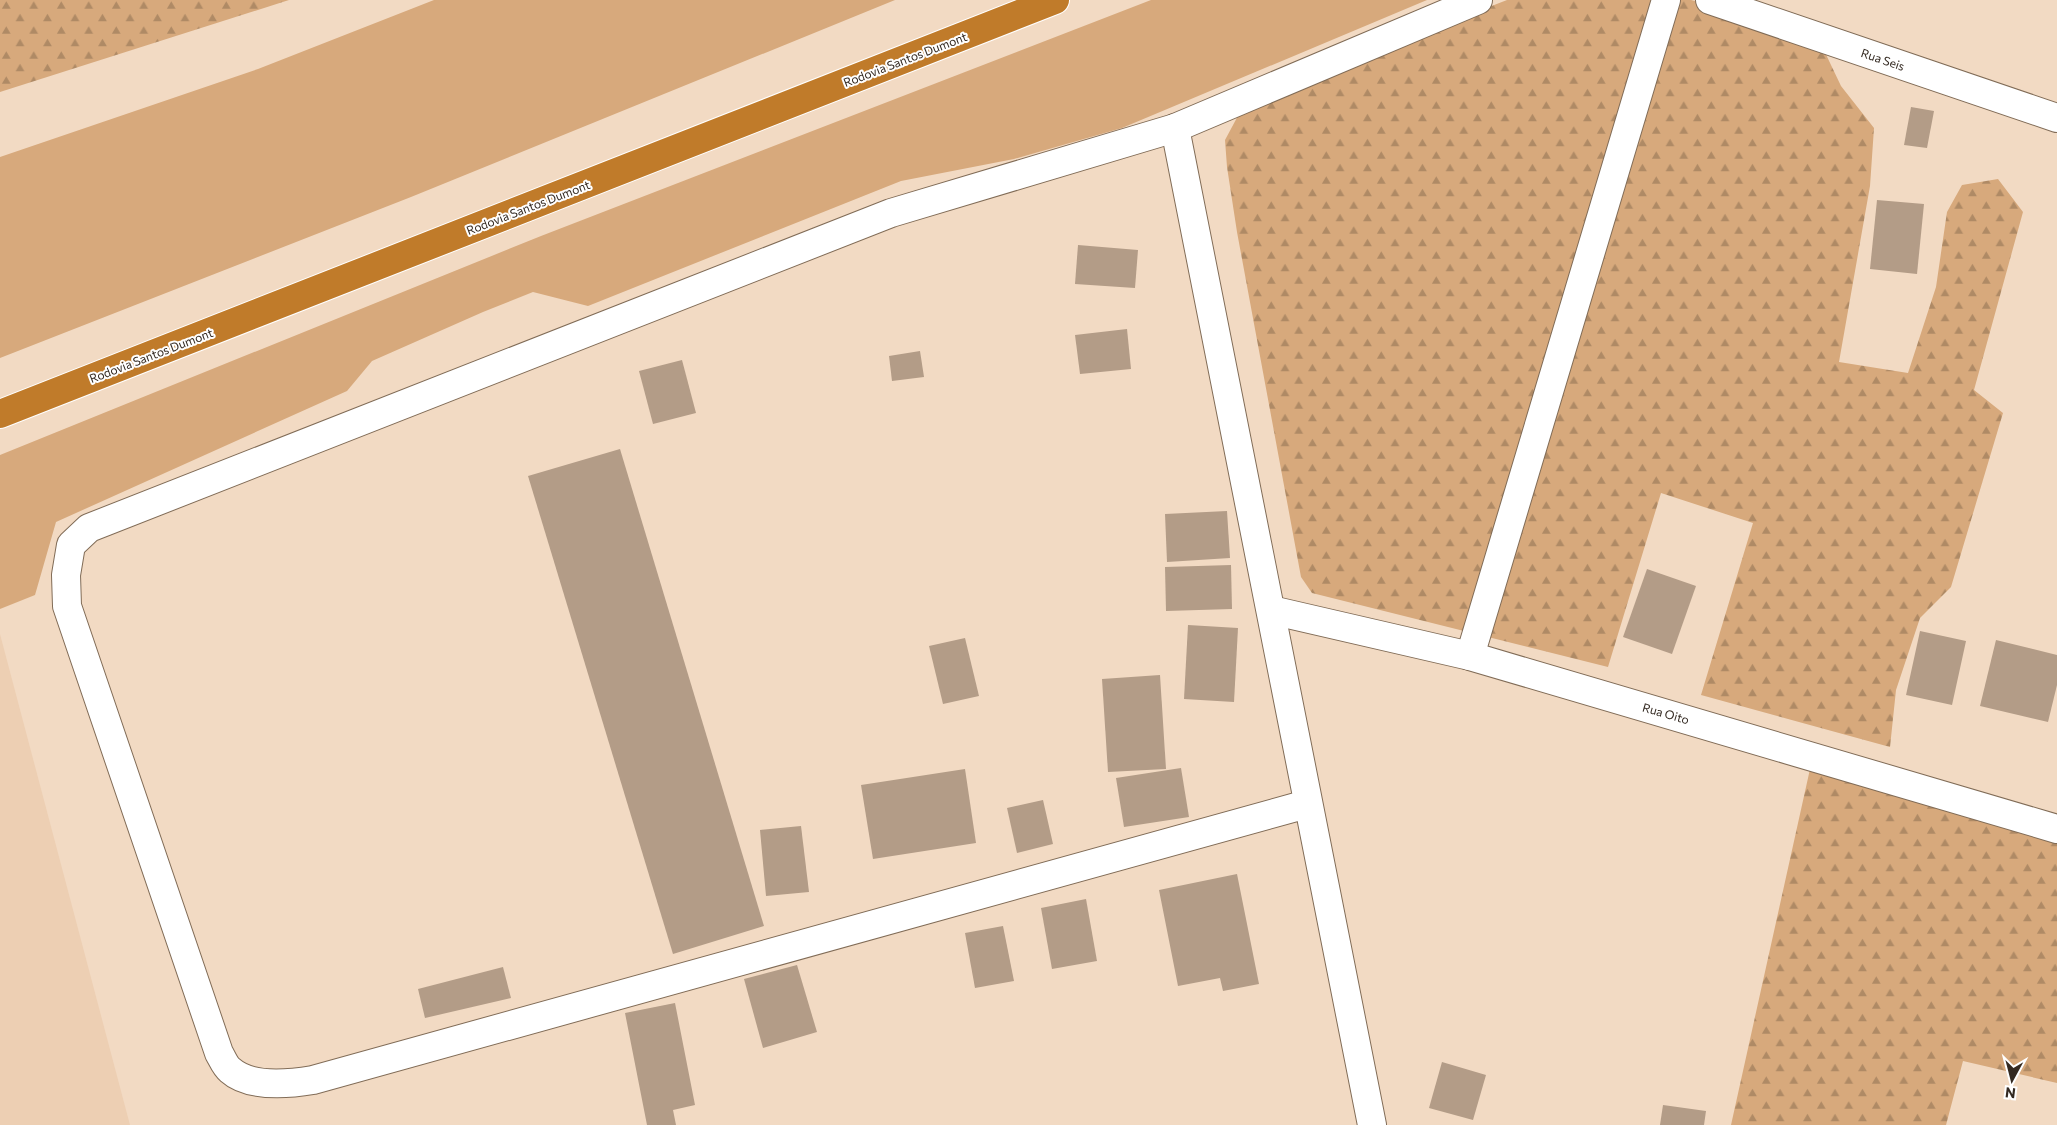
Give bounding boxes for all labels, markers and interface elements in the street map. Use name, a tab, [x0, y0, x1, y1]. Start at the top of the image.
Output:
street label: Rodovia Santos Dumont	[841, 29, 969, 89]
street label: Rua Seis	[1859, 45, 1907, 73]
street label: Rodovia Santos Dumont	[464, 177, 592, 237]
street label: Rodovia Santos Dumont	[87, 325, 215, 385]
street label: Rua Oito	[1641, 700, 1691, 726]
north arrow	[1987, 1055, 2037, 1105]
text: N	[2004, 1084, 2017, 1102]

